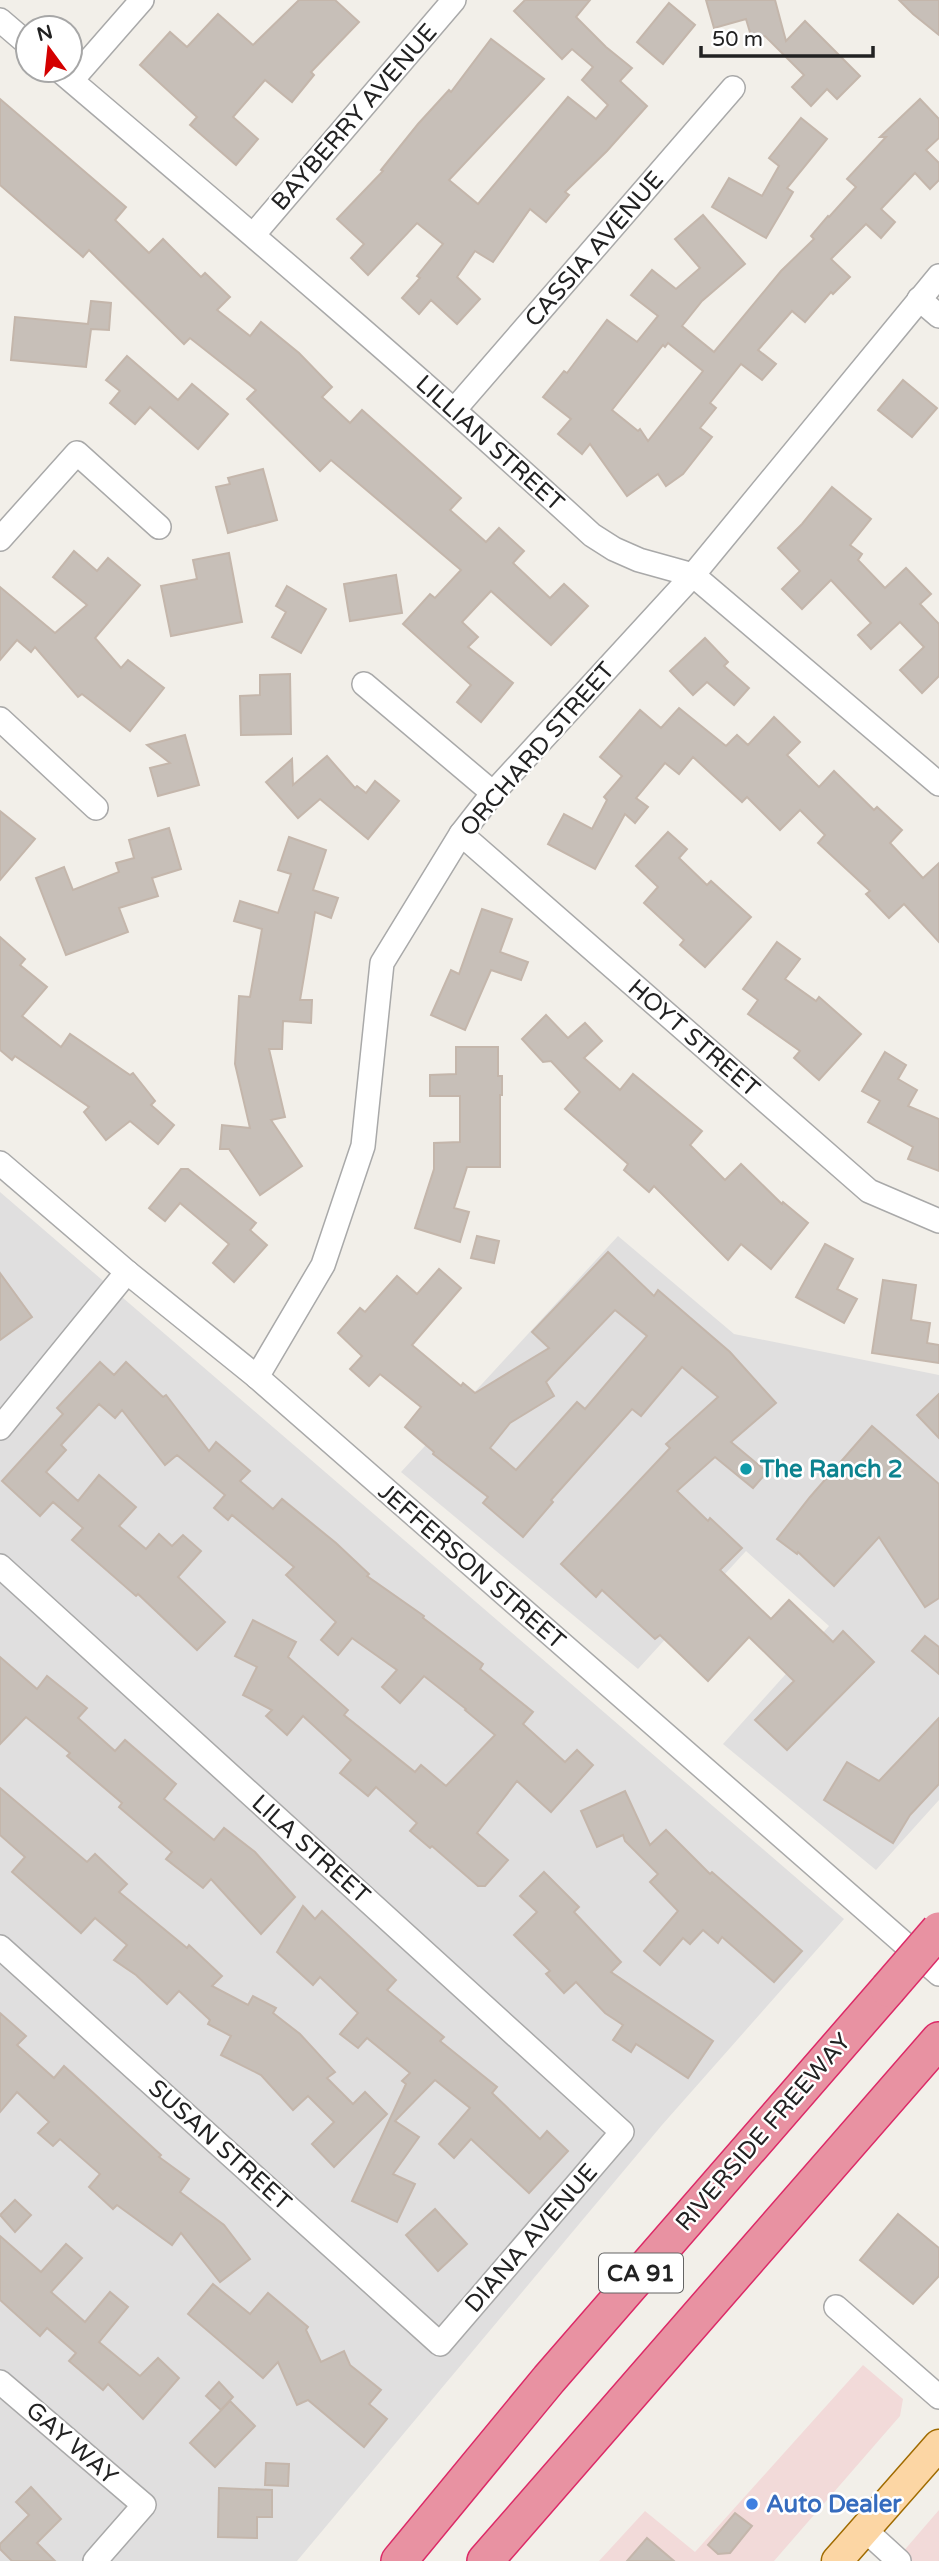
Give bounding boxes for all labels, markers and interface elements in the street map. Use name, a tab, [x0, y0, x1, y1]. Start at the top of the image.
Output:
north arrow	[14, 14, 84, 84]
scale bar	[701, 14, 872, 58]
street label: BAYBERRY AVENUE	[265, 18, 443, 217]
text: N	[35, 21, 55, 46]
text: 50 m	[712, 27, 763, 52]
street label: CASSIA AVENUE	[519, 166, 670, 333]
street label: LILLIAN STREET	[410, 369, 570, 518]
street label: ORCHARD STREET	[454, 656, 621, 842]
street label: HOYT STREET	[622, 973, 766, 1104]
place label: The Ranch 2	[759, 1455, 903, 1484]
marker: The Ranch 2	[738, 1461, 754, 1477]
street label: JEFFERSON STREET	[372, 1477, 572, 1656]
street label: LILA STREET	[246, 1789, 376, 1910]
street label: RIVERSIDE FREEWAY	[670, 2028, 857, 2237]
street label: SUSAN STREET	[142, 2074, 297, 2217]
street label: DIANA AVENUE	[459, 2158, 604, 2319]
road number: CA 91	[599, 2254, 683, 2292]
street label: GAY WAY	[20, 2396, 124, 2491]
place label: Auto Dealer	[766, 2490, 902, 2519]
marker: Auto Dealer	[744, 2496, 760, 2512]

